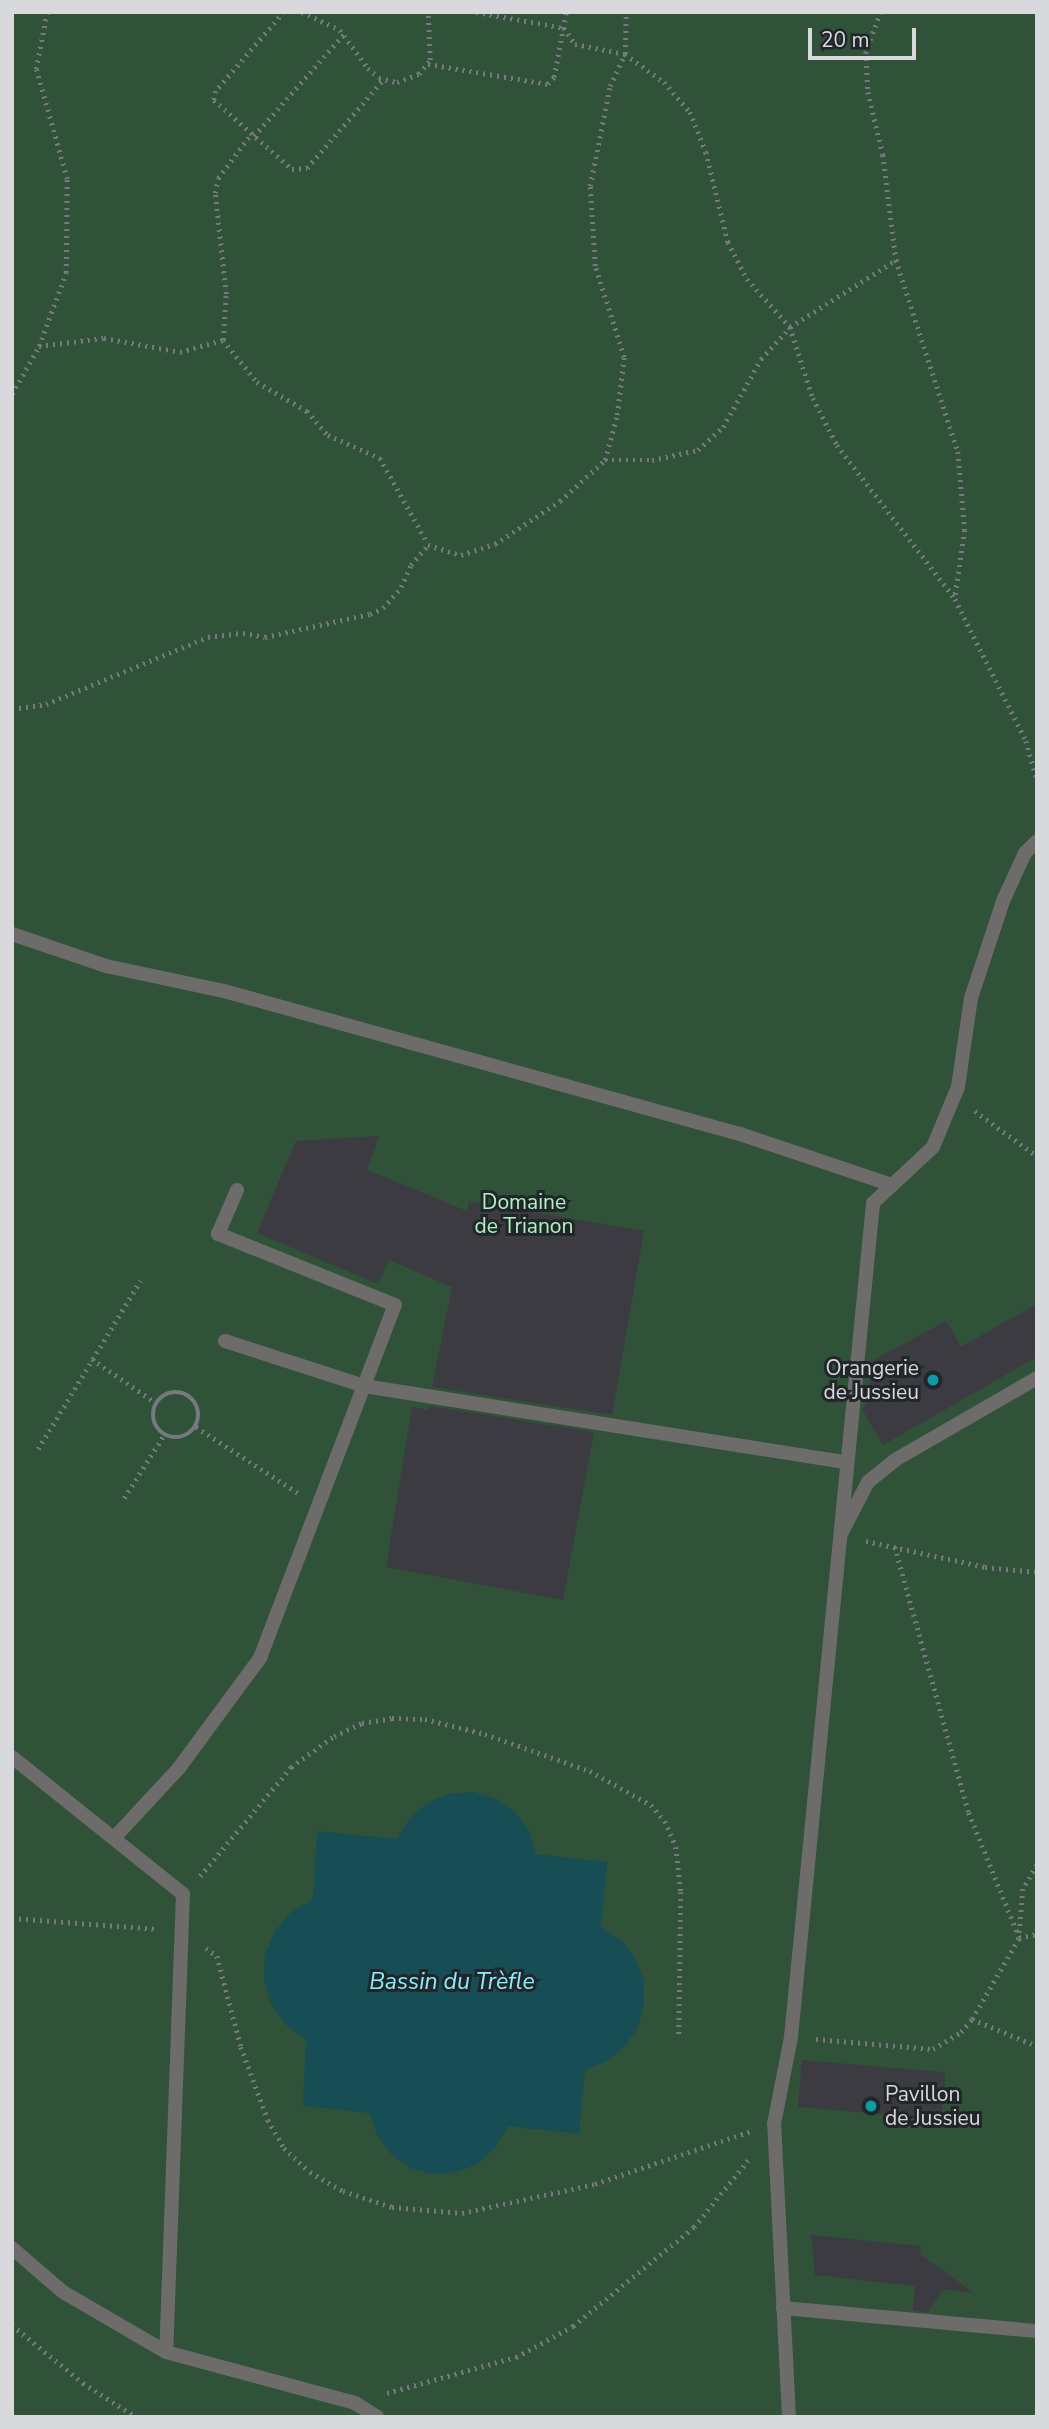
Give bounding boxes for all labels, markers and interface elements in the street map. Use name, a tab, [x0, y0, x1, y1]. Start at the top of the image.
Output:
scale bar	[811, 14, 920, 58]
text: 20 m	[821, 26, 870, 54]
park label: Domaine de Trianon	[475, 1189, 573, 1239]
place label: Orangerie de Jussieu	[824, 1355, 919, 1405]
marker: Orangerie de Jussieu	[925, 1372, 941, 1388]
water label: Bassin du Trèfle	[369, 1968, 535, 1996]
place label: Pavillon de Jussieu	[885, 2081, 980, 2131]
marker: Pavillon de Jussieu	[863, 2098, 879, 2114]

